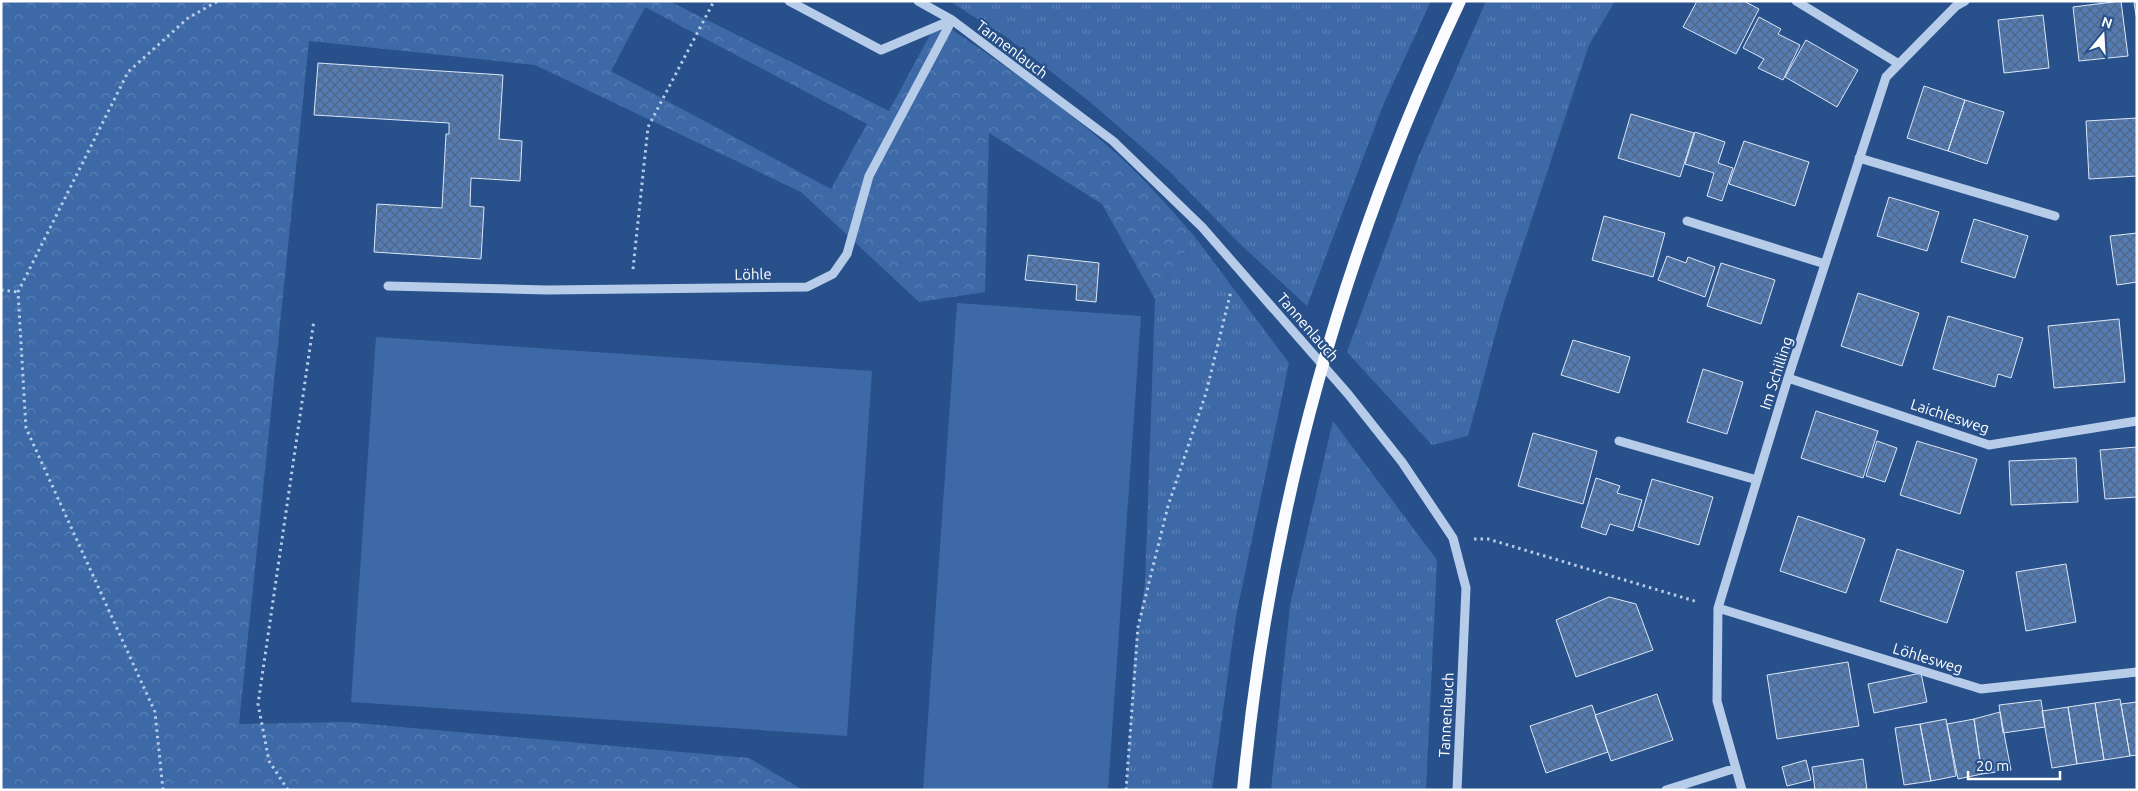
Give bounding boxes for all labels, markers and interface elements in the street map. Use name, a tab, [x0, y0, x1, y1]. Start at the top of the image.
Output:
north arrow	[2078, 10, 2128, 60]
text: N	[2100, 13, 2114, 32]
street label: Tannenlauch	[973, 17, 1051, 81]
street label: Löhle	[734, 265, 772, 283]
street label: Tannenlauch	[1274, 289, 1342, 365]
street label: Im Schilling	[1756, 334, 1796, 412]
street label: Laichlesweg	[1908, 395, 1992, 437]
street label: Löhlesweg	[1891, 639, 1965, 677]
street label: Tannenlauch	[1435, 672, 1457, 758]
scale bar	[1968, 748, 2060, 780]
text: 20 m	[1976, 757, 2009, 774]

